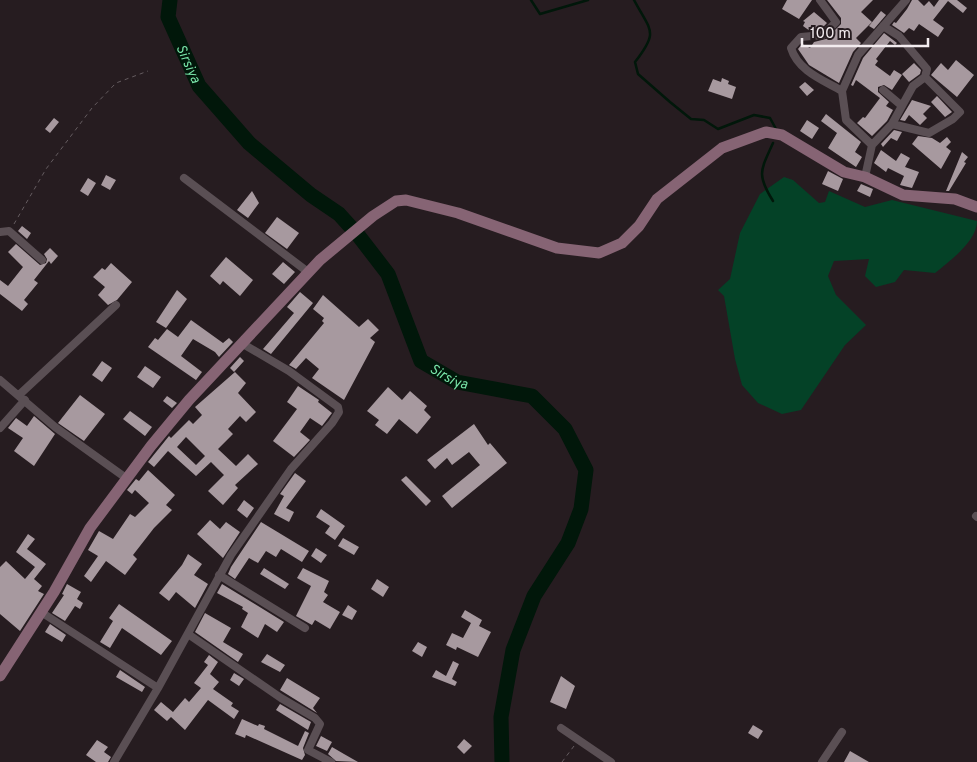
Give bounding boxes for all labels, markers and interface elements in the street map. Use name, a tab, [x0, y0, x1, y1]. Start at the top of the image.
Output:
scale bar	[802, 15, 928, 47]
text: 100 m	[810, 25, 851, 44]
water label: Sirsiya	[171, 42, 204, 87]
water label: Sirsiya	[426, 361, 470, 394]

